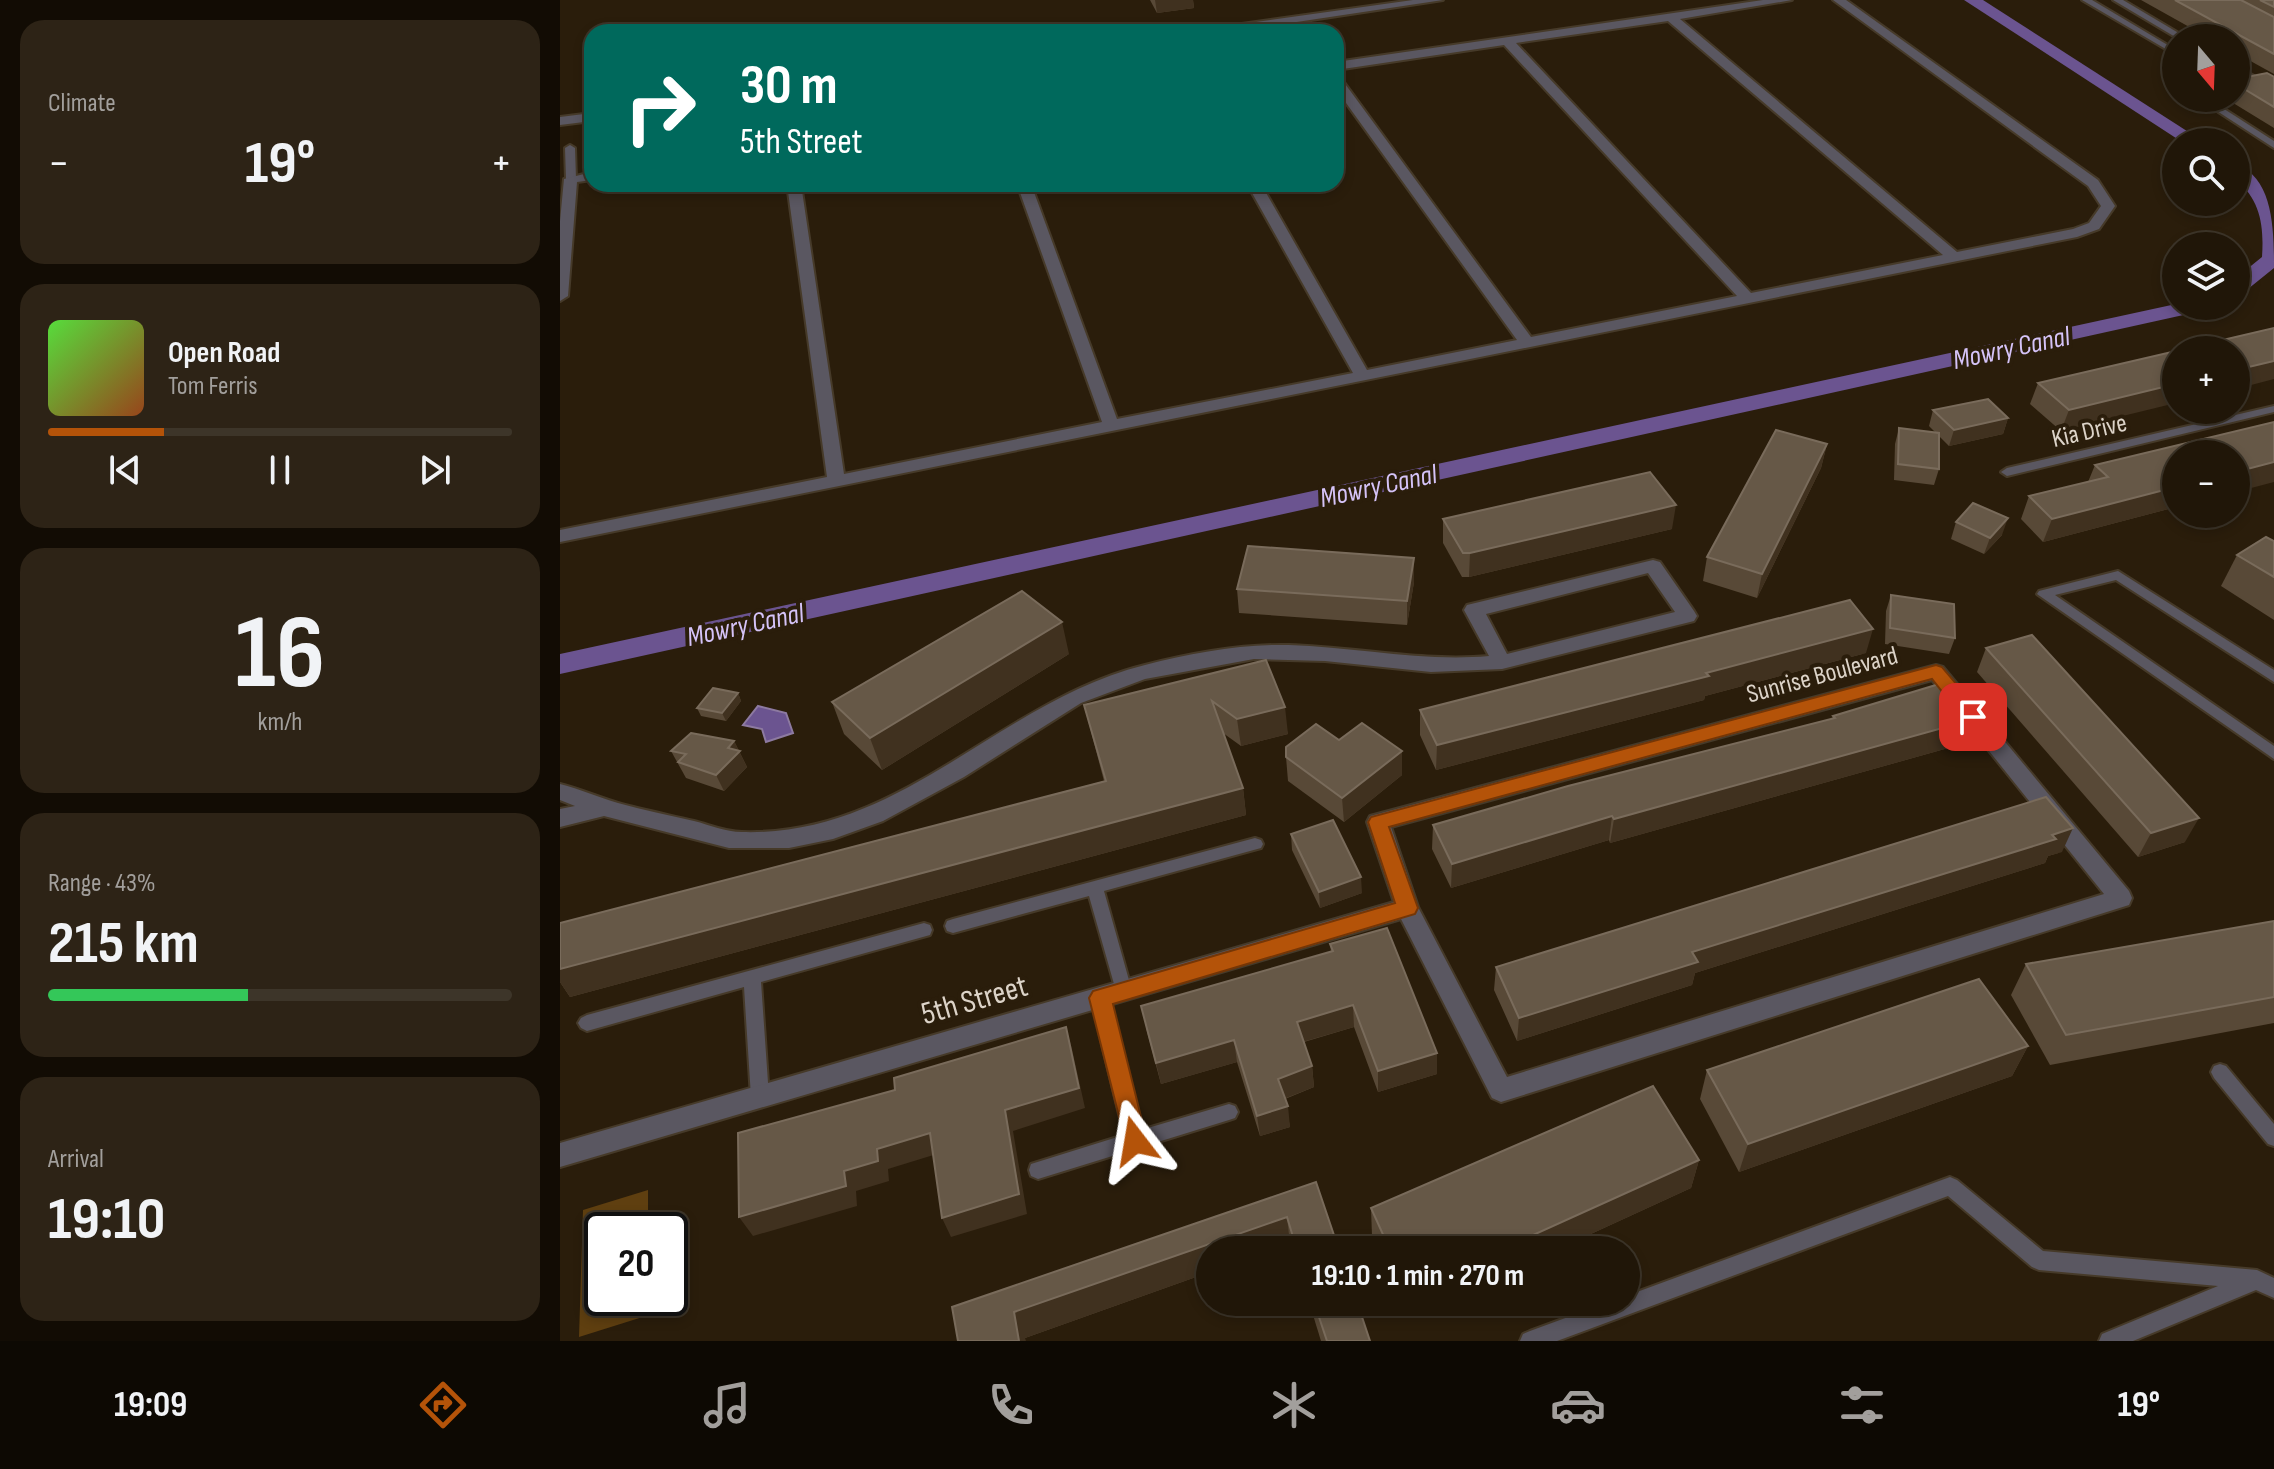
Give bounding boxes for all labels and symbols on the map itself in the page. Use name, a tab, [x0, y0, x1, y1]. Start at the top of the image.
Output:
north arrow	[2162, 24, 2250, 112]
water label: Mowry Canal	[1950, 320, 2074, 377]
street label: Kia Drive	[2049, 408, 2130, 455]
water label: Mowry Canal	[1317, 458, 1441, 515]
water label: Mowry Canal	[684, 597, 808, 654]
street label: Sunrise Boulevard	[1743, 640, 1901, 711]
pin	[1939, 683, 2007, 751]
street label: 5th Street	[917, 967, 1032, 1034]
position arrow	[1093, 1099, 1177, 1183]
speed limit sign: 20	[584, 1212, 688, 1316]

